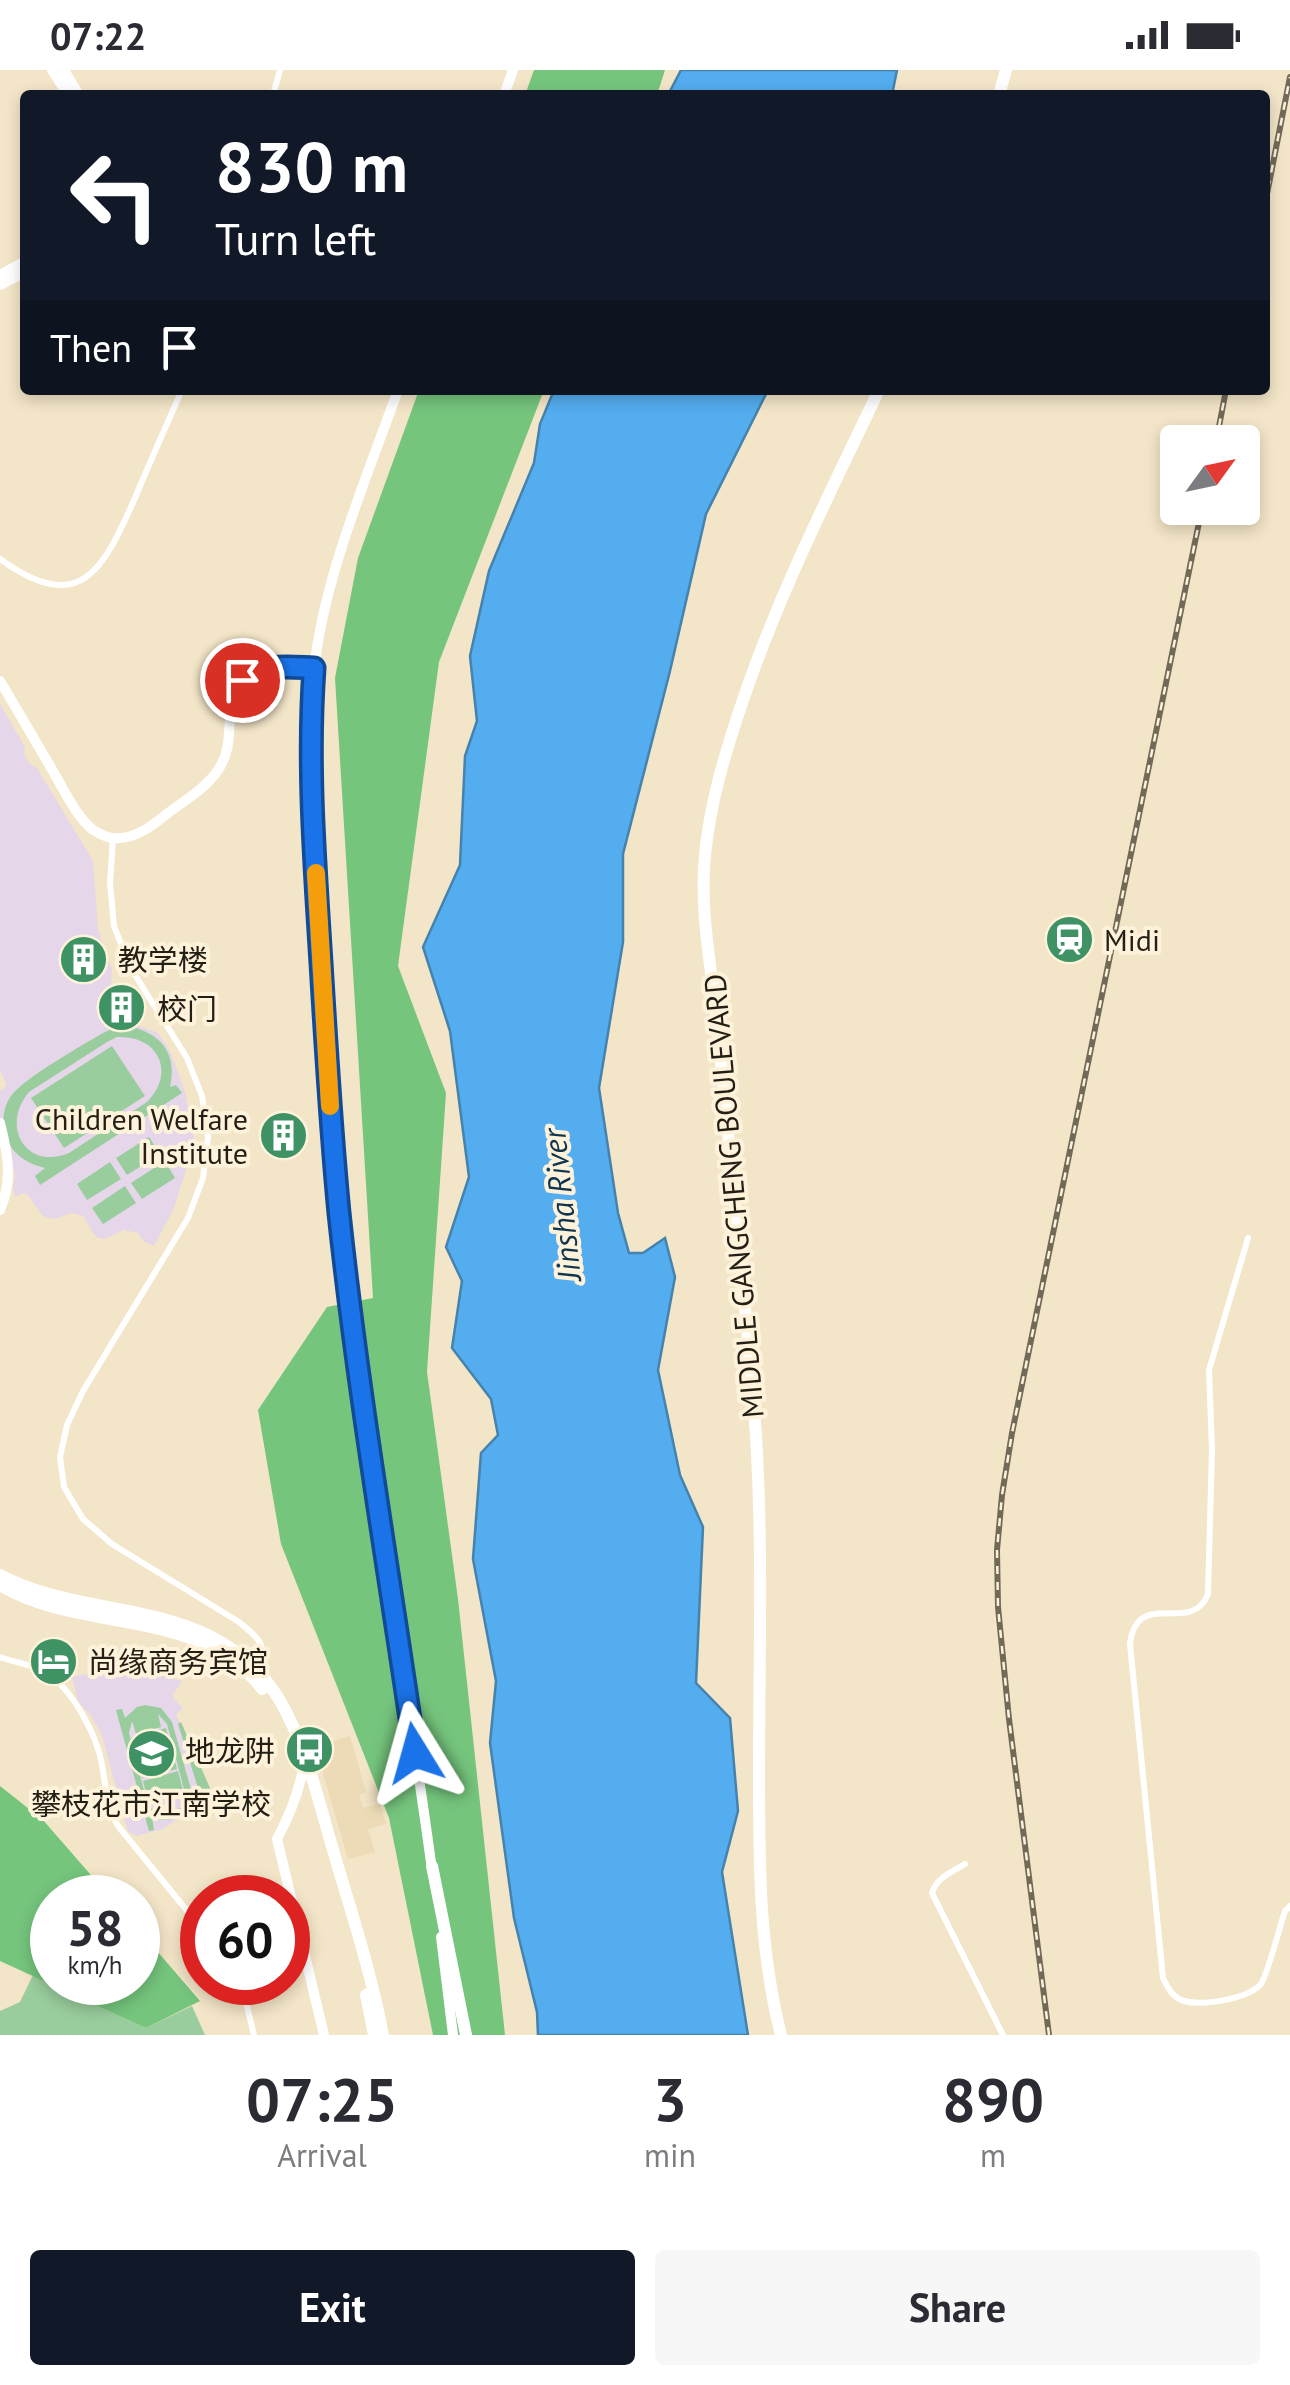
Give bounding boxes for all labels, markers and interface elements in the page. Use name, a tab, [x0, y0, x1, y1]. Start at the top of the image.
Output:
text: 07:22	[50, 11, 146, 60]
text: 830 m	[215, 121, 408, 211]
icon: left	[50, 130, 180, 260]
text: Turn left	[215, 209, 376, 267]
icon: arrive	[152, 320, 207, 375]
text: Then	[50, 323, 132, 372]
north arrow	[1160, 425, 1260, 525]
map controls	[1160, 425, 1260, 525]
pin	[200, 638, 285, 723]
icon: arrive	[215, 653, 270, 708]
station icon: Midi	[1043, 913, 1095, 965]
place label: Midi	[1104, 920, 1160, 959]
building icon: 教学楼	[57, 933, 109, 985]
place label: 教学楼	[118, 940, 208, 979]
street label: MIDDLE GANGCHENG BOULEVARD	[694, 972, 772, 1420]
building icon: 校门	[96, 982, 148, 1034]
place label: 校门	[157, 989, 217, 1028]
place label: Children Welfare Institute	[35, 1099, 248, 1172]
building icon: Children Welfare Institute	[257, 1109, 309, 1161]
water label: Jinsha River	[532, 1124, 590, 1285]
hotel icon: 尚缘商务宾馆	[27, 1635, 79, 1687]
place label: 尚缘商务宾馆	[88, 1642, 268, 1681]
position arrow	[363, 1701, 467, 1805]
bus stop icon: 地龙阱	[284, 1724, 336, 1776]
school or university icon: 攀枝花市江南学校	[125, 1728, 177, 1780]
place label: 地龙阱	[185, 1731, 275, 1770]
place label: 攀枝花市江南学校	[31, 1784, 271, 1823]
speed limit sign: 60	[180, 1875, 310, 2005]
text: 58	[67, 1895, 123, 1960]
text: km/h	[68, 1949, 122, 1981]
text: 07:25	[246, 2060, 398, 2138]
text: 3	[653, 2060, 687, 2138]
text: 890	[942, 2060, 1044, 2138]
text: Arrival	[277, 2134, 367, 2176]
text: min	[644, 2134, 696, 2176]
text: m	[980, 2134, 1006, 2176]
button: Exit	[30, 2250, 635, 2365]
button: Share	[655, 2250, 1260, 2365]

